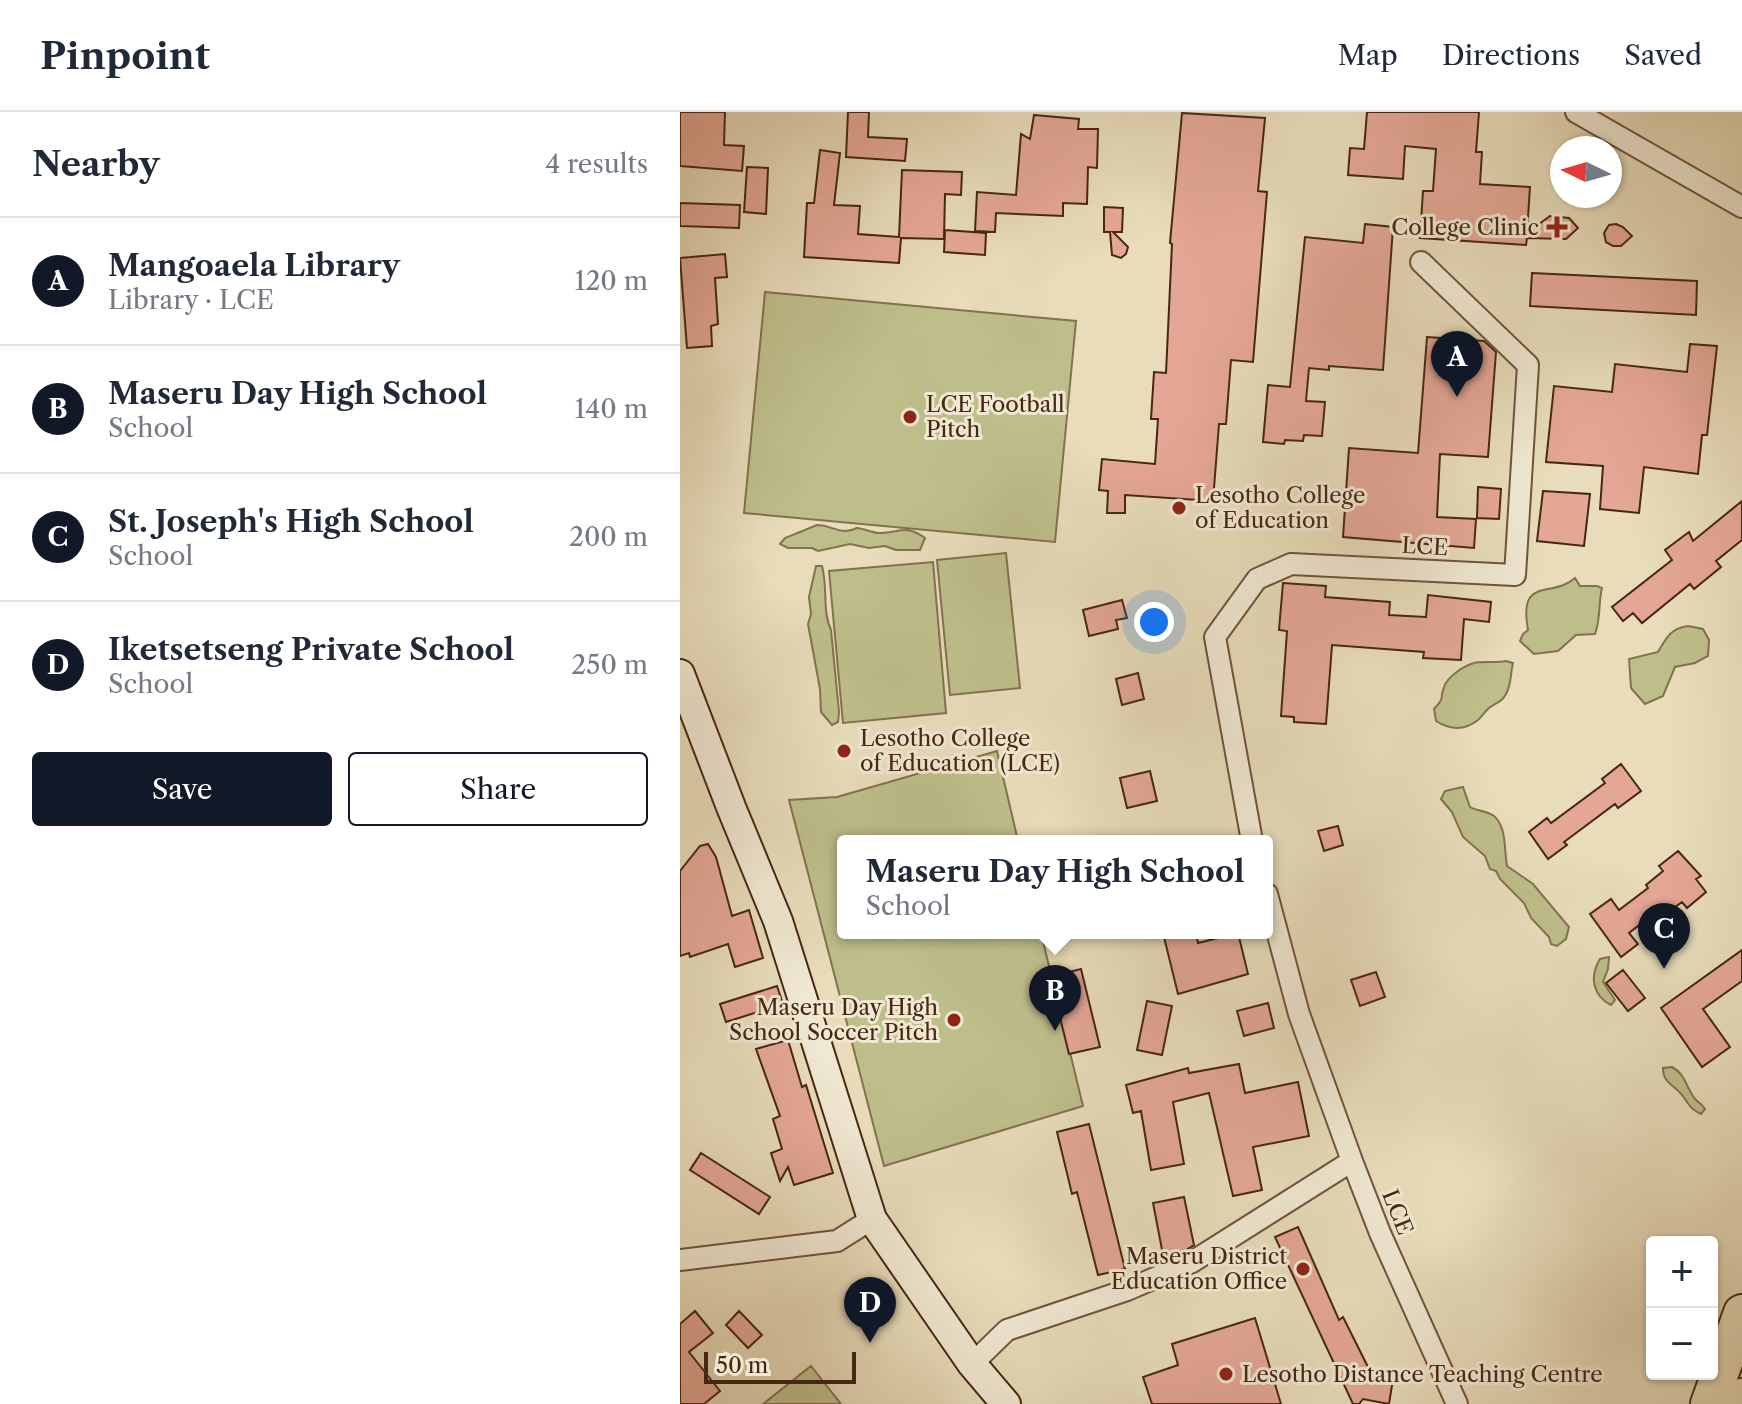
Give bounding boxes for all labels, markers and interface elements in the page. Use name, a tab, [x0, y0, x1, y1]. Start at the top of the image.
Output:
text: Pinpoint	[40, 32, 210, 79]
text: Map	[1338, 38, 1398, 72]
text: Directions	[1442, 38, 1580, 72]
text: Saved	[1624, 38, 1702, 72]
north arrow	[1550, 136, 1622, 208]
text: Nearby	[32, 143, 160, 185]
text: 4 results	[545, 148, 648, 180]
place label: College Clinic	[1391, 214, 1539, 241]
marker: College Clinic	[1546, 216, 1568, 238]
text: Mangoaela Library	[108, 247, 400, 284]
text: A	[48, 265, 68, 297]
text: 120 m	[574, 265, 648, 297]
text: Library · LCE	[108, 284, 274, 316]
pin: A	[1431, 331, 1483, 397]
text: Maseru Day High School	[108, 375, 487, 412]
place label: LCE Football Pitch	[926, 391, 1065, 443]
text: B	[48, 393, 68, 425]
text: 140 m	[574, 393, 648, 425]
marker: LCE Football Pitch	[901, 408, 919, 426]
text: School	[108, 412, 193, 444]
place label: Lesotho College of Education	[1195, 482, 1365, 534]
marker: Lesotho College of Education	[1170, 499, 1188, 517]
text: St. Joseph's High School	[108, 503, 474, 540]
text: C	[48, 521, 68, 553]
text: 200 m	[569, 521, 648, 553]
street label: LCE	[1401, 532, 1449, 561]
text: School	[108, 540, 193, 572]
your location	[1134, 602, 1174, 642]
text: Iketsetseng Private School	[108, 631, 514, 668]
text: D	[47, 649, 69, 681]
text: 250 m	[571, 649, 648, 681]
text: School	[108, 668, 193, 700]
place label: Lesotho College of Education (LCE)	[860, 725, 1060, 777]
marker: Lesotho College of Education (LCE)	[835, 742, 853, 760]
button: Save	[32, 752, 332, 826]
button: Share	[348, 752, 648, 826]
popup	[837, 835, 1273, 939]
text: Maseru Day High School	[865, 853, 1245, 890]
text: School	[865, 890, 951, 922]
pin: C	[1638, 903, 1690, 969]
pin: B	[1029, 965, 1081, 1031]
place label: Maseru Day High School Soccer Pitch	[729, 994, 938, 1046]
marker: Maseru Day High School Soccer Pitch	[945, 1011, 963, 1029]
street label: LCE	[1376, 1186, 1419, 1239]
map controls	[1646, 1236, 1718, 1380]
button: +	[1646, 1236, 1718, 1308]
place label: Maseru District Education Office	[1111, 1243, 1287, 1295]
marker: Maseru District Education Office	[1294, 1260, 1312, 1278]
pin: D	[844, 1277, 896, 1343]
button: −	[1646, 1308, 1718, 1380]
scale bar	[704, 1348, 856, 1384]
text: 50 m	[716, 1352, 768, 1379]
place label: Lesotho Distance Teaching Centre	[1242, 1361, 1603, 1388]
marker: Lesotho Distance Teaching Centre	[1217, 1365, 1235, 1383]

